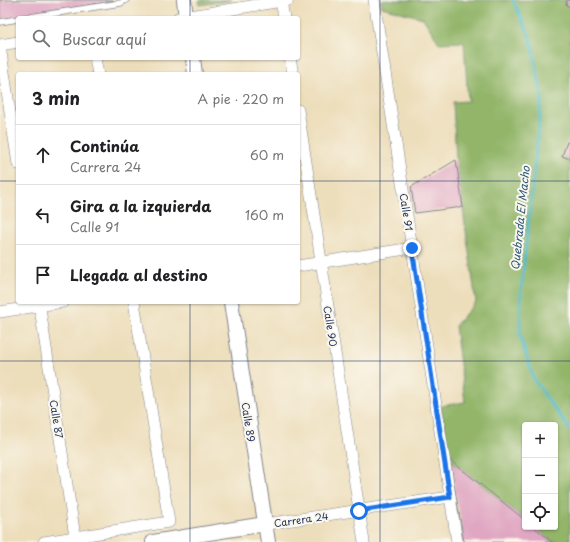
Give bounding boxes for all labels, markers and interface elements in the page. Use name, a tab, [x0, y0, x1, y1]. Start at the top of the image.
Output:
search box	[16, 16, 300, 60]
icon: search	[30, 27, 52, 49]
text: Buscar aquí	[62, 27, 146, 50]
text: 3 min	[32, 85, 80, 111]
text: A pie · 220 m	[198, 89, 284, 108]
text: Continúa	[70, 134, 139, 157]
icon: ahead	[32, 144, 54, 166]
text: 60 m	[250, 145, 284, 164]
text: Carrera 24	[70, 157, 141, 176]
water label: Quebrada El Macho	[506, 164, 534, 271]
street label: Calle 91	[397, 192, 417, 232]
text: Gira a la izquierda	[70, 194, 211, 217]
icon: left	[32, 204, 54, 226]
text: 160 m	[245, 205, 284, 224]
text: Calle 91	[70, 217, 119, 236]
route end	[403, 239, 421, 257]
text: Llegada al destino	[70, 263, 208, 286]
icon: arrive	[32, 264, 54, 286]
street label: Calle 90	[320, 305, 342, 347]
street label: Calle 87	[47, 399, 68, 440]
street label: Calle 89	[238, 401, 260, 443]
map controls	[522, 422, 558, 530]
button: +	[522, 422, 558, 458]
button: −	[522, 458, 558, 494]
button: locate	[522, 494, 558, 530]
route start	[350, 502, 368, 520]
street label: Carrera 24	[273, 508, 330, 530]

